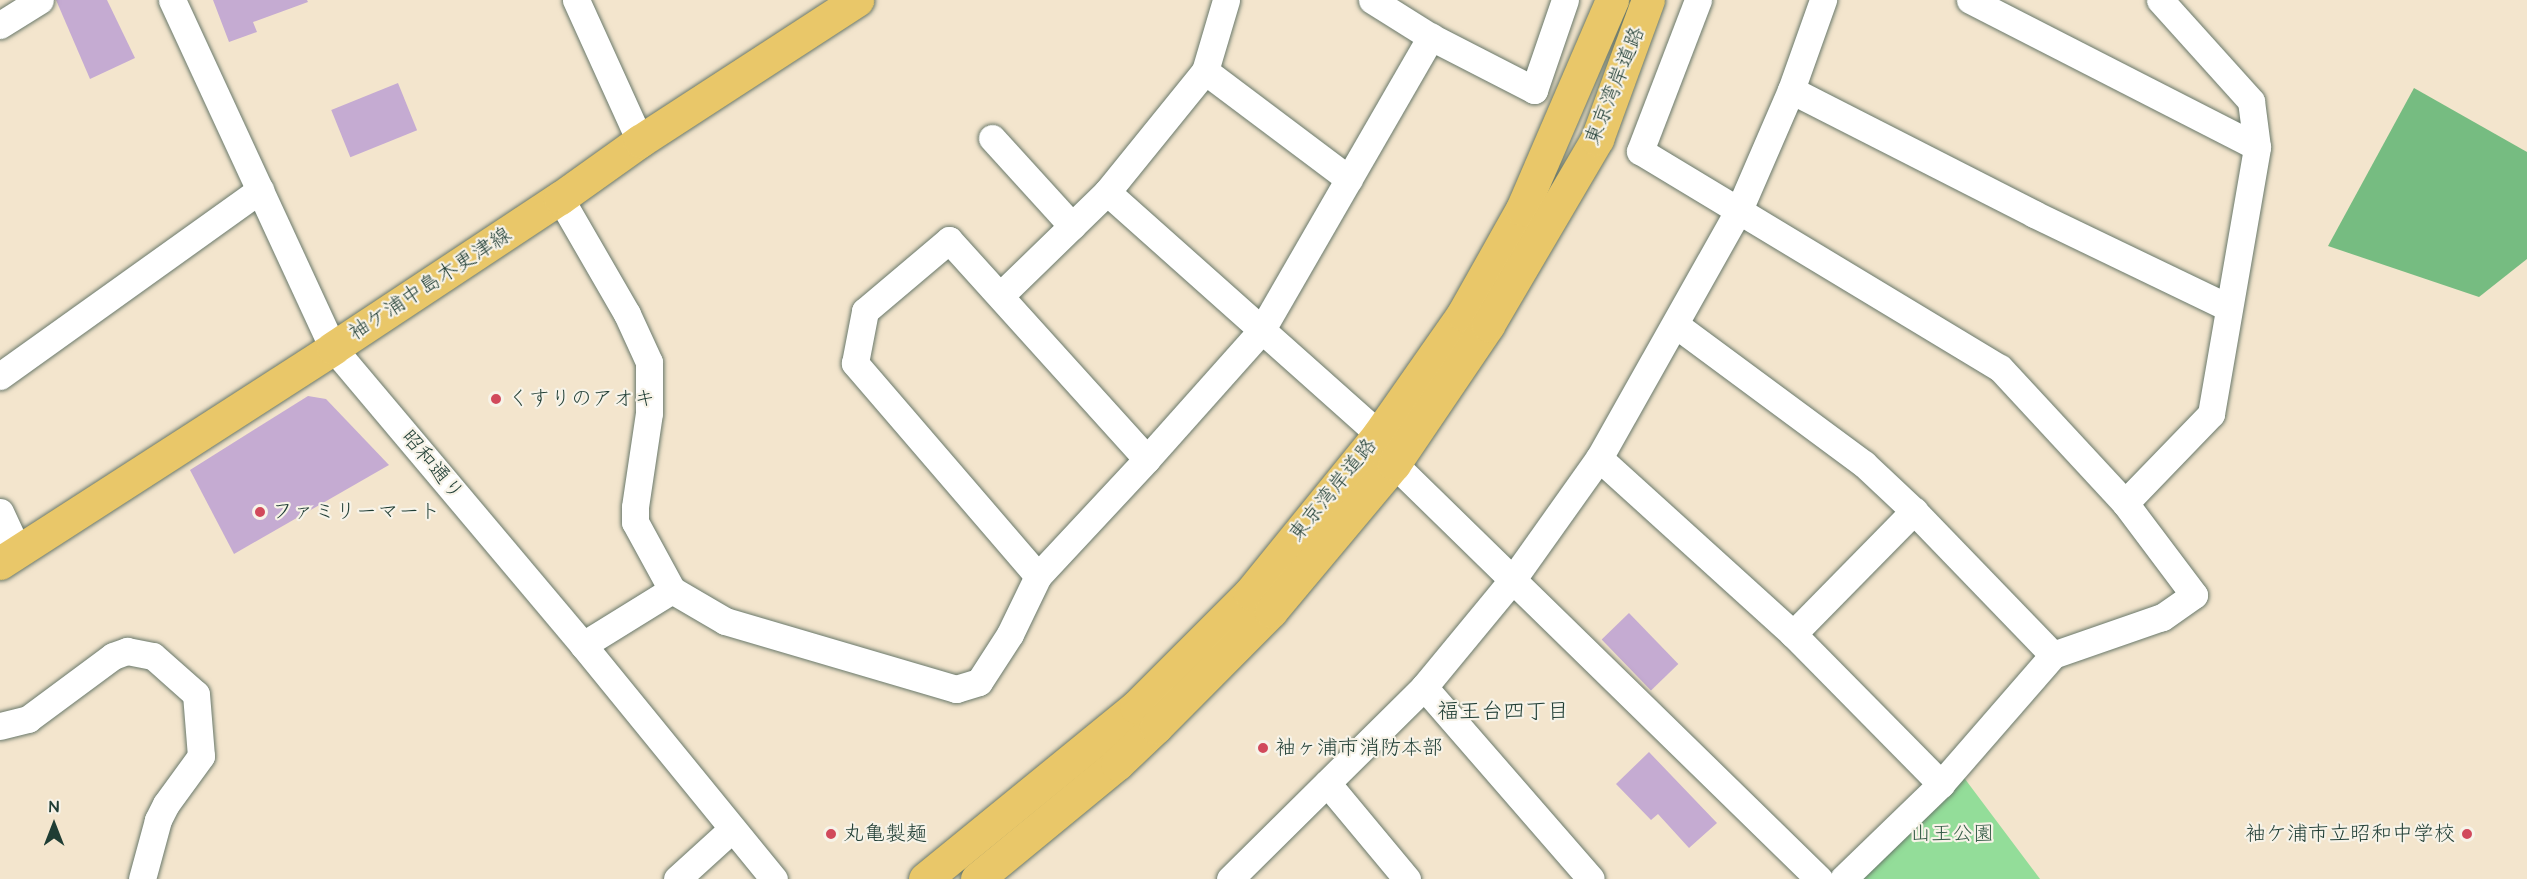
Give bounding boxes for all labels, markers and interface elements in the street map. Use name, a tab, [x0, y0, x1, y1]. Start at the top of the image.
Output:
street label: 東京湾岸道路	[1580, 23, 1650, 149]
street label: 袖ケ浦中島木更津線	[344, 222, 516, 346]
place label: くすりのアオキ	[508, 386, 655, 412]
marker: くすりのアオキ	[489, 392, 503, 406]
street label: 昭和通り	[395, 425, 469, 505]
street label: 東京湾岸道路	[1284, 433, 1382, 547]
place label: ファミリーマート	[272, 499, 440, 525]
marker: ファミリーマート	[253, 505, 267, 519]
district label: 福王台四丁目	[1437, 699, 1569, 725]
place label: 袖ヶ浦市消防本部	[1275, 735, 1443, 761]
marker: 袖ヶ浦市消防本部	[1256, 741, 1270, 755]
north arrow	[24, 795, 84, 855]
text: N	[49, 796, 59, 818]
place label: 丸亀製麺	[843, 821, 927, 847]
park label: 山王公園	[1910, 821, 1994, 847]
place label: 袖ケ浦市立昭和中学校	[2245, 821, 2455, 847]
marker: 丸亀製麺	[824, 827, 838, 841]
marker: 袖ケ浦市立昭和中学校	[2460, 827, 2474, 841]

